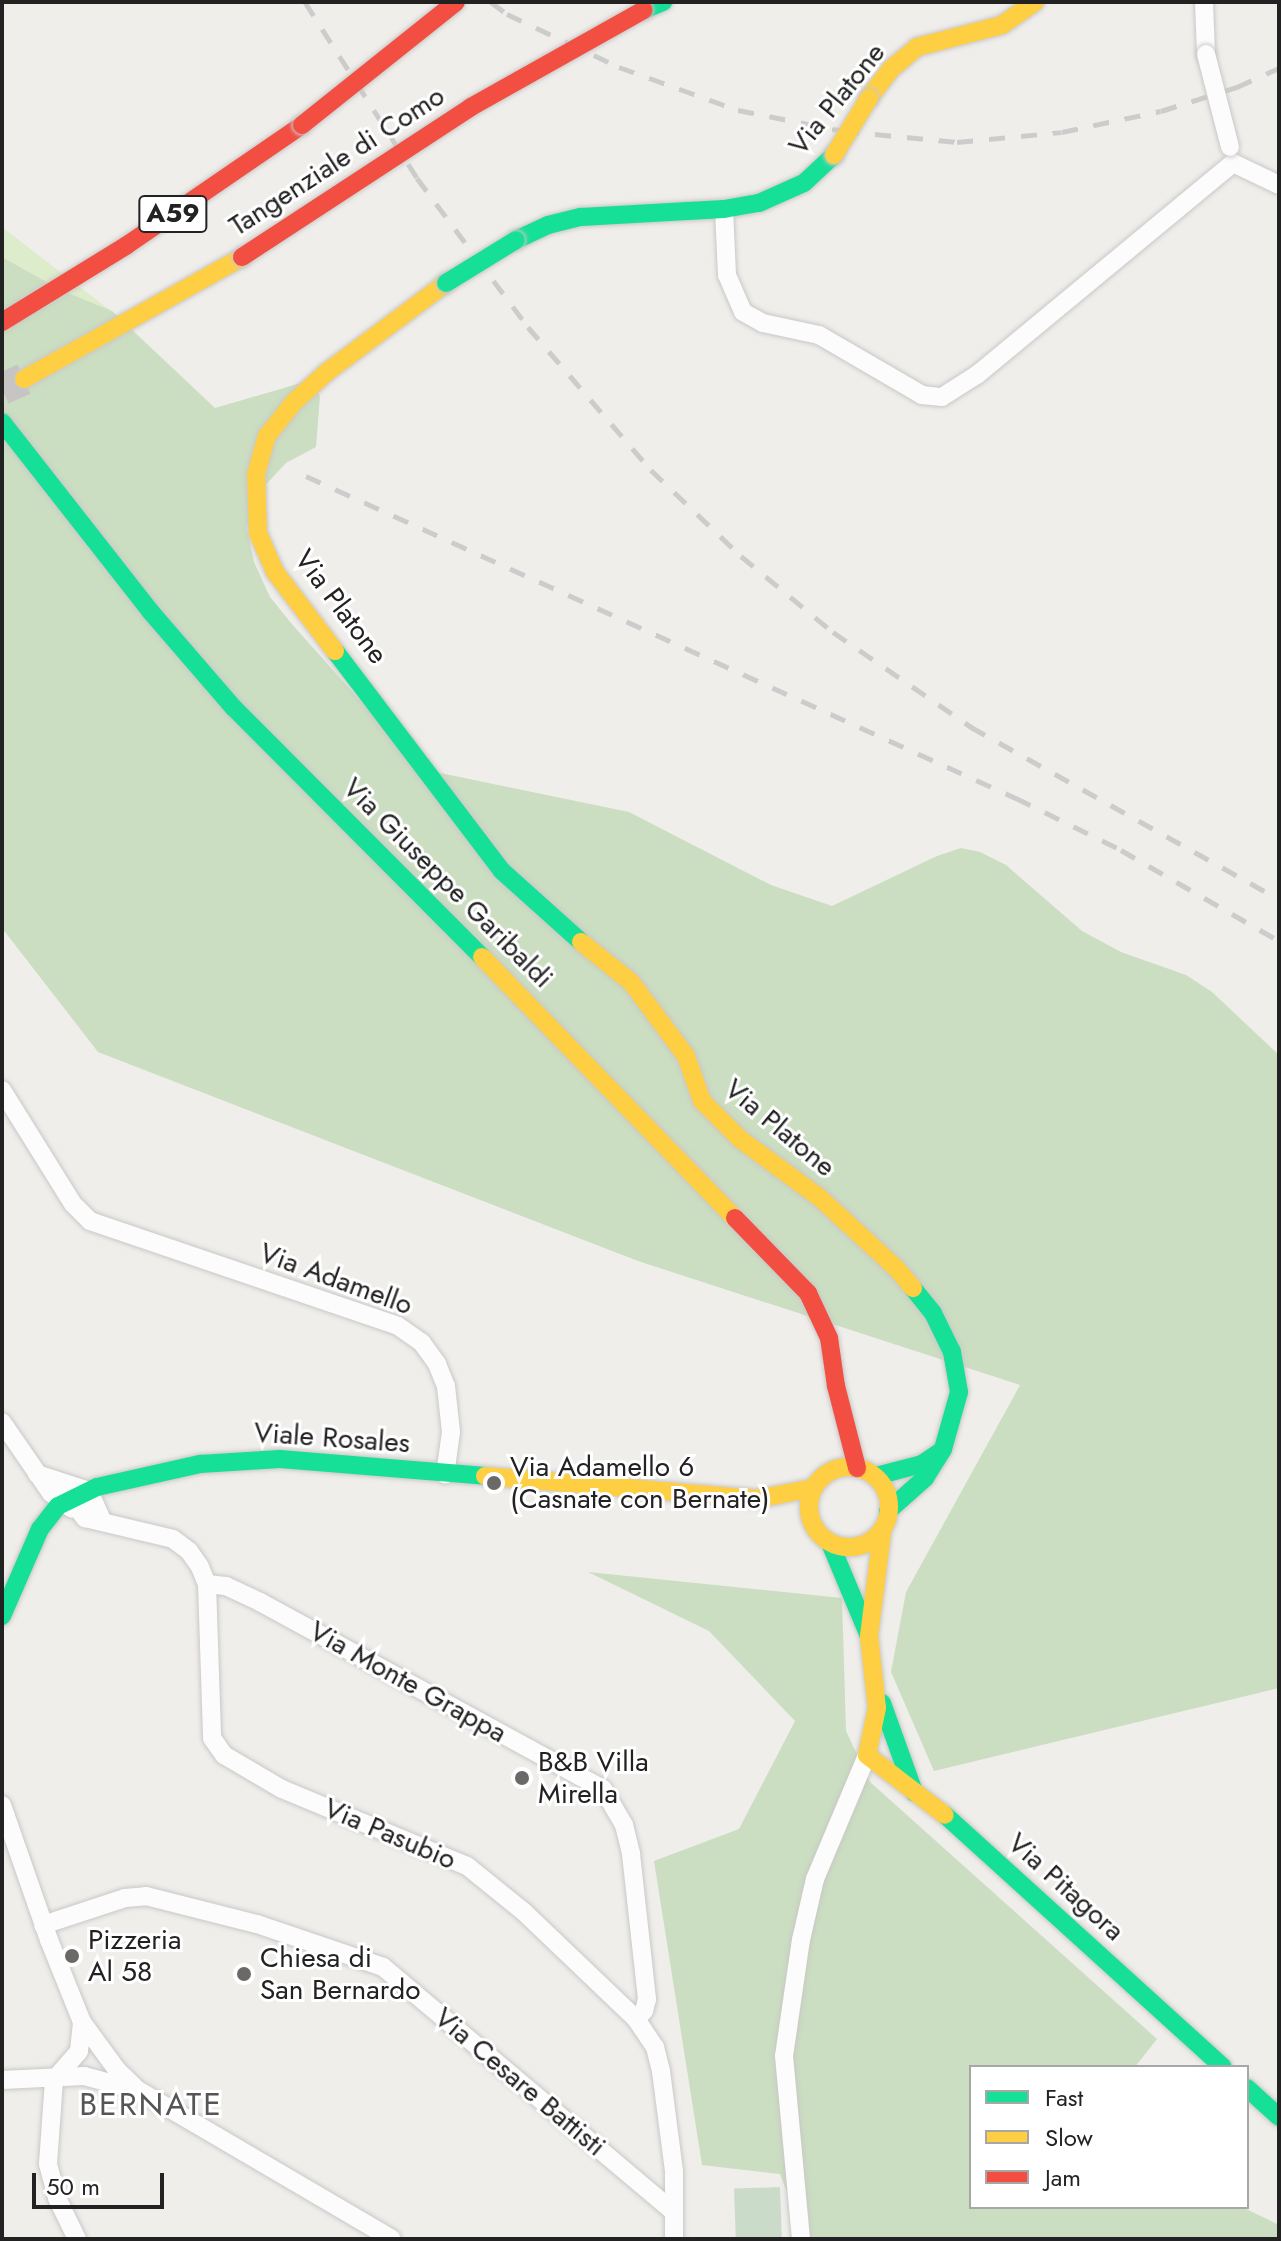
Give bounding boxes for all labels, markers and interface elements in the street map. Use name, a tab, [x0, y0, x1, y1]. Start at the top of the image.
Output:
street label: Via Platone	[782, 36, 892, 162]
street label: Tangenziale di Como	[223, 79, 451, 243]
road number: A59	[137, 192, 209, 236]
street label: Via Platone	[287, 543, 395, 671]
street label: Via Giuseppe Garibaldi	[336, 771, 560, 995]
street label: Via Platone	[718, 1072, 842, 1184]
street label: Via Adamello	[255, 1236, 417, 1322]
street label: Viale Rosales	[253, 1416, 411, 1460]
place label: Via Adamello 6 (Casnate con Bernate)	[510, 1450, 770, 1516]
marker: Via Adamello 6 (Casnate con Bernate)	[485, 1474, 503, 1492]
street label: Via Monte Grappa	[304, 1614, 512, 1750]
place label: B&B Villa Mirella	[538, 1745, 649, 1811]
marker: B&B Villa Mirella	[513, 1769, 531, 1787]
street label: Via Pasubio	[319, 1791, 461, 1877]
street label: Via Pitagora	[1001, 1826, 1131, 1948]
place label: Pizzeria Al 58	[88, 1923, 182, 1989]
place label: Chiesa di San Bernardo	[260, 1941, 421, 2007]
marker: Pizzeria Al 58	[63, 1947, 81, 1965]
marker: Chiesa di San Bernardo	[235, 1965, 253, 1983]
street label: Via Cesare Battisti	[428, 2001, 612, 2163]
legend	[969, 2065, 1249, 2209]
text: Fast	[1045, 2080, 1083, 2115]
district label: BERNATE	[79, 2085, 223, 2123]
text: Slow	[1045, 2120, 1093, 2155]
scale bar	[36, 2157, 168, 2207]
text: Jam	[1045, 2160, 1081, 2195]
text: 50 m	[46, 2169, 100, 2204]

